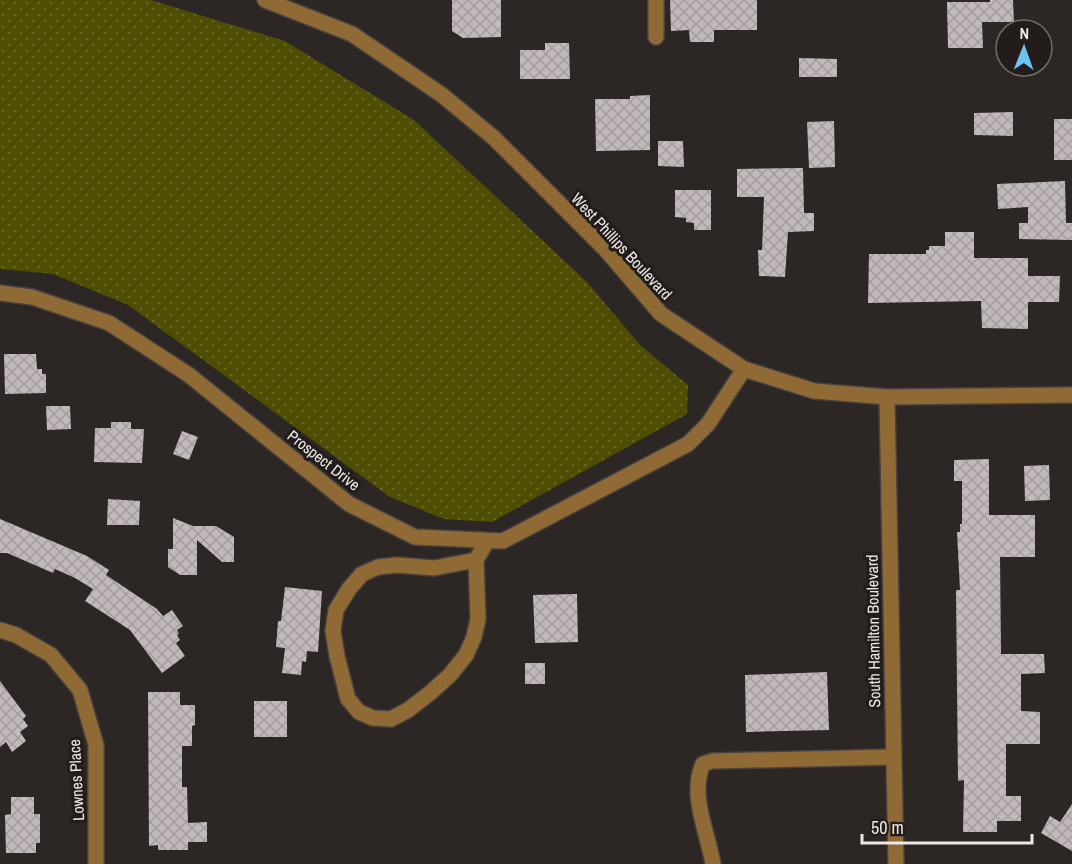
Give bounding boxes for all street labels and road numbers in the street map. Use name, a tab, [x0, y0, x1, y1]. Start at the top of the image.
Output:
street label: West Phillips Boulevard	[567, 188, 677, 304]
street label: Prospect Drive	[283, 425, 365, 495]
street label: South Hamilton Boulevard	[861, 554, 885, 708]
street label: Lownes Place	[63, 739, 89, 821]

